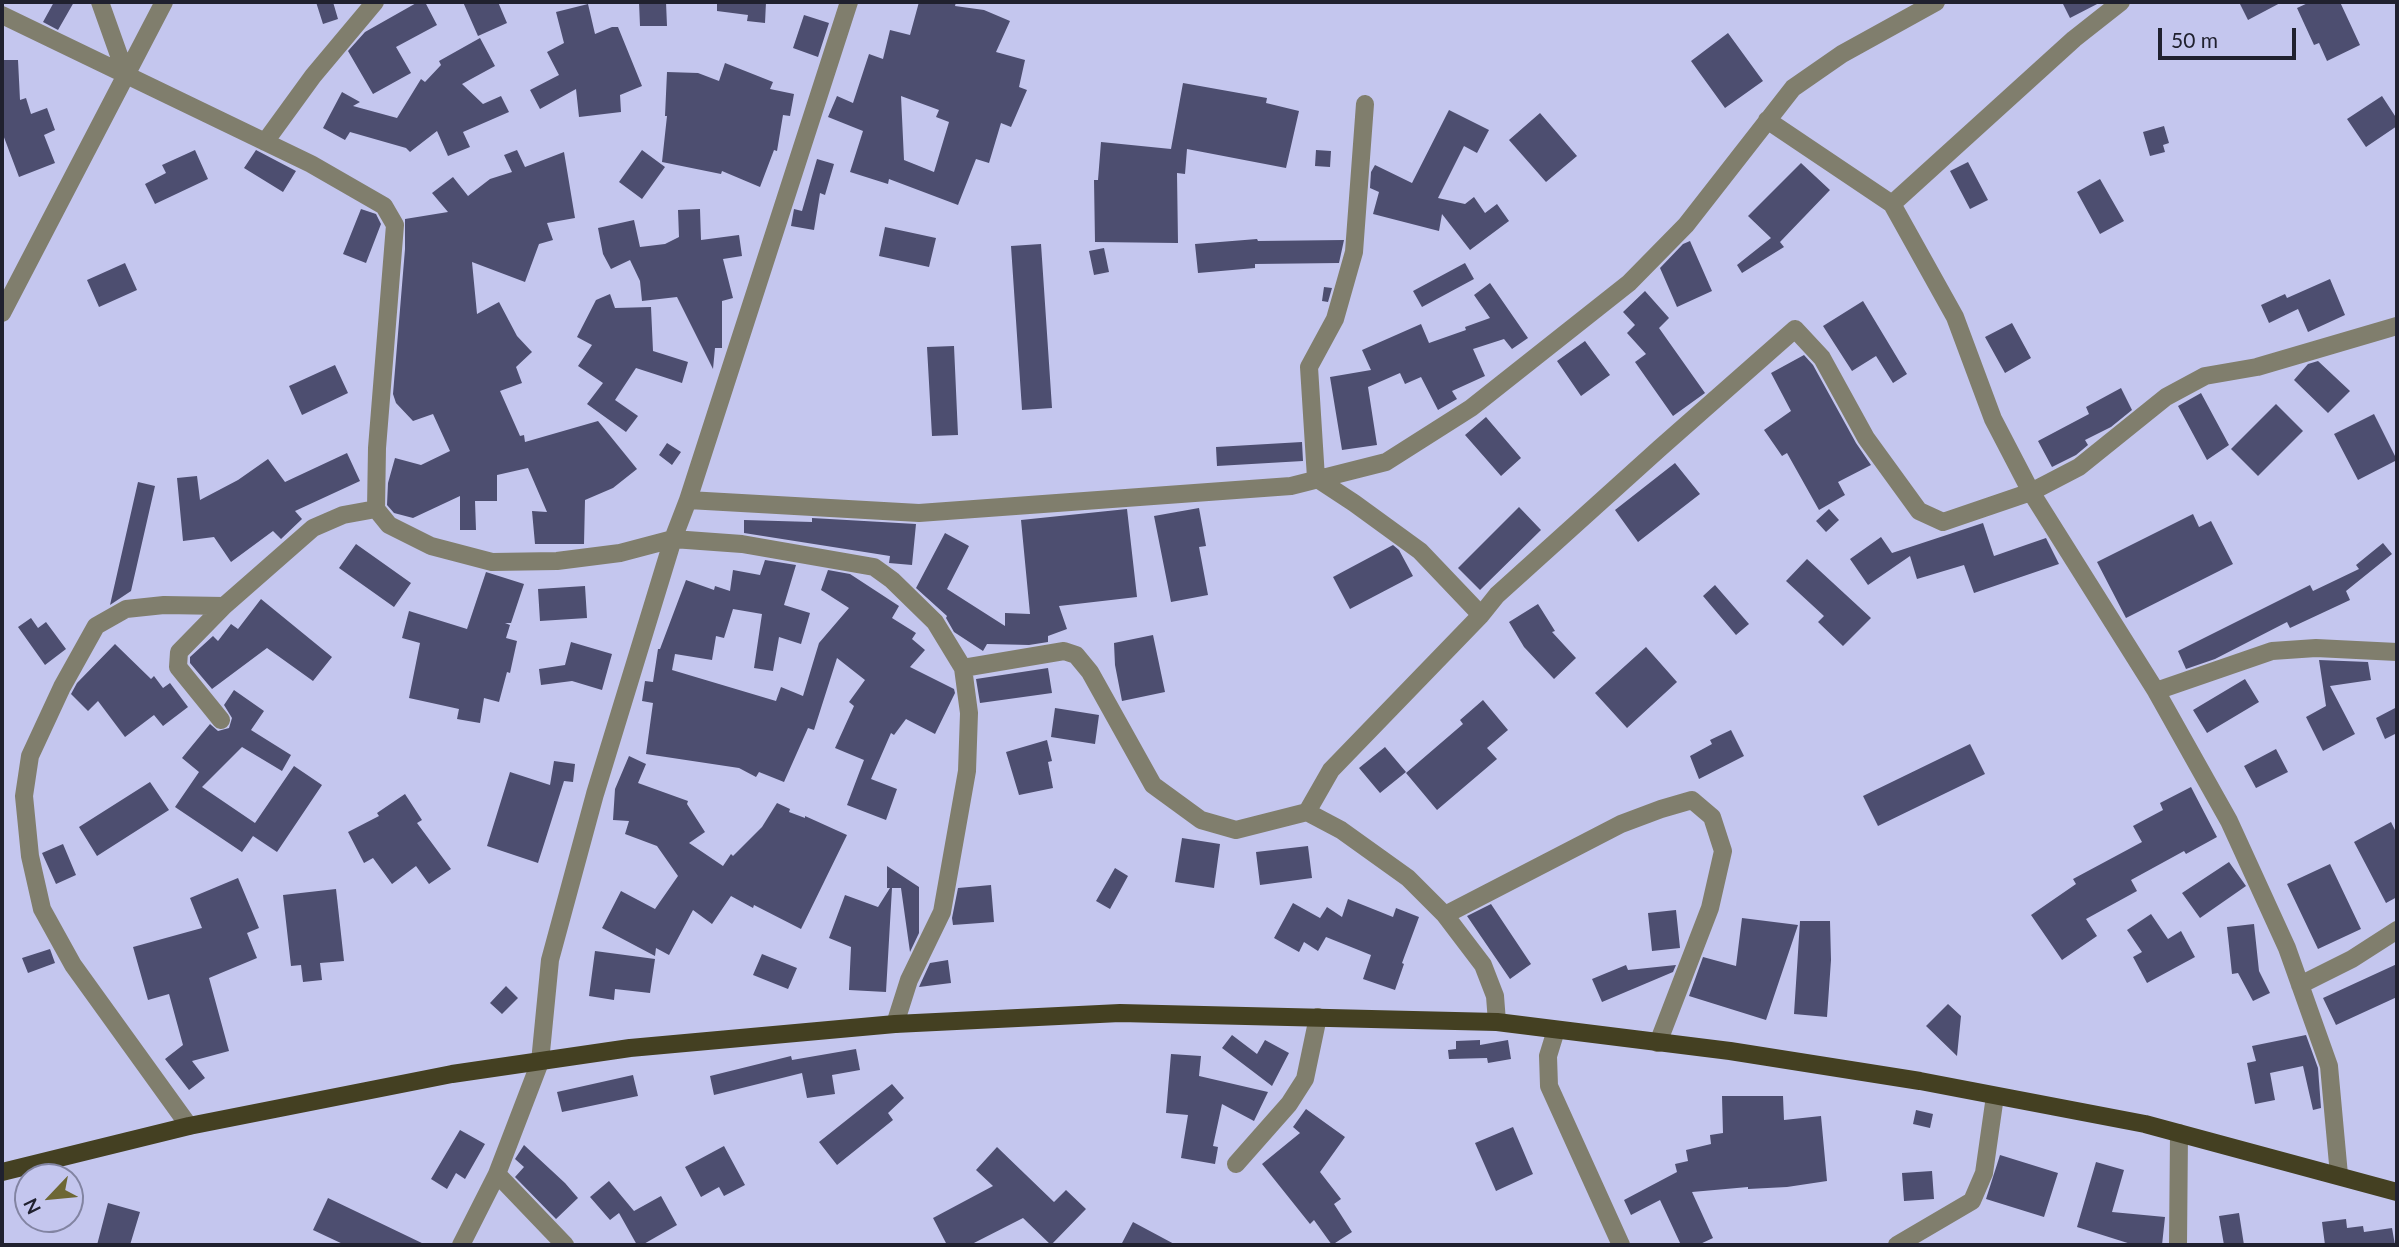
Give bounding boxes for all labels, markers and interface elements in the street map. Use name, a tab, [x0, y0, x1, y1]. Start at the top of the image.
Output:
scale bar	[2161, 14, 2299, 58]
text: 50 m	[2171, 27, 2218, 52]
north arrow	[14, 1163, 84, 1233]
text: N	[18, 1195, 45, 1218]

